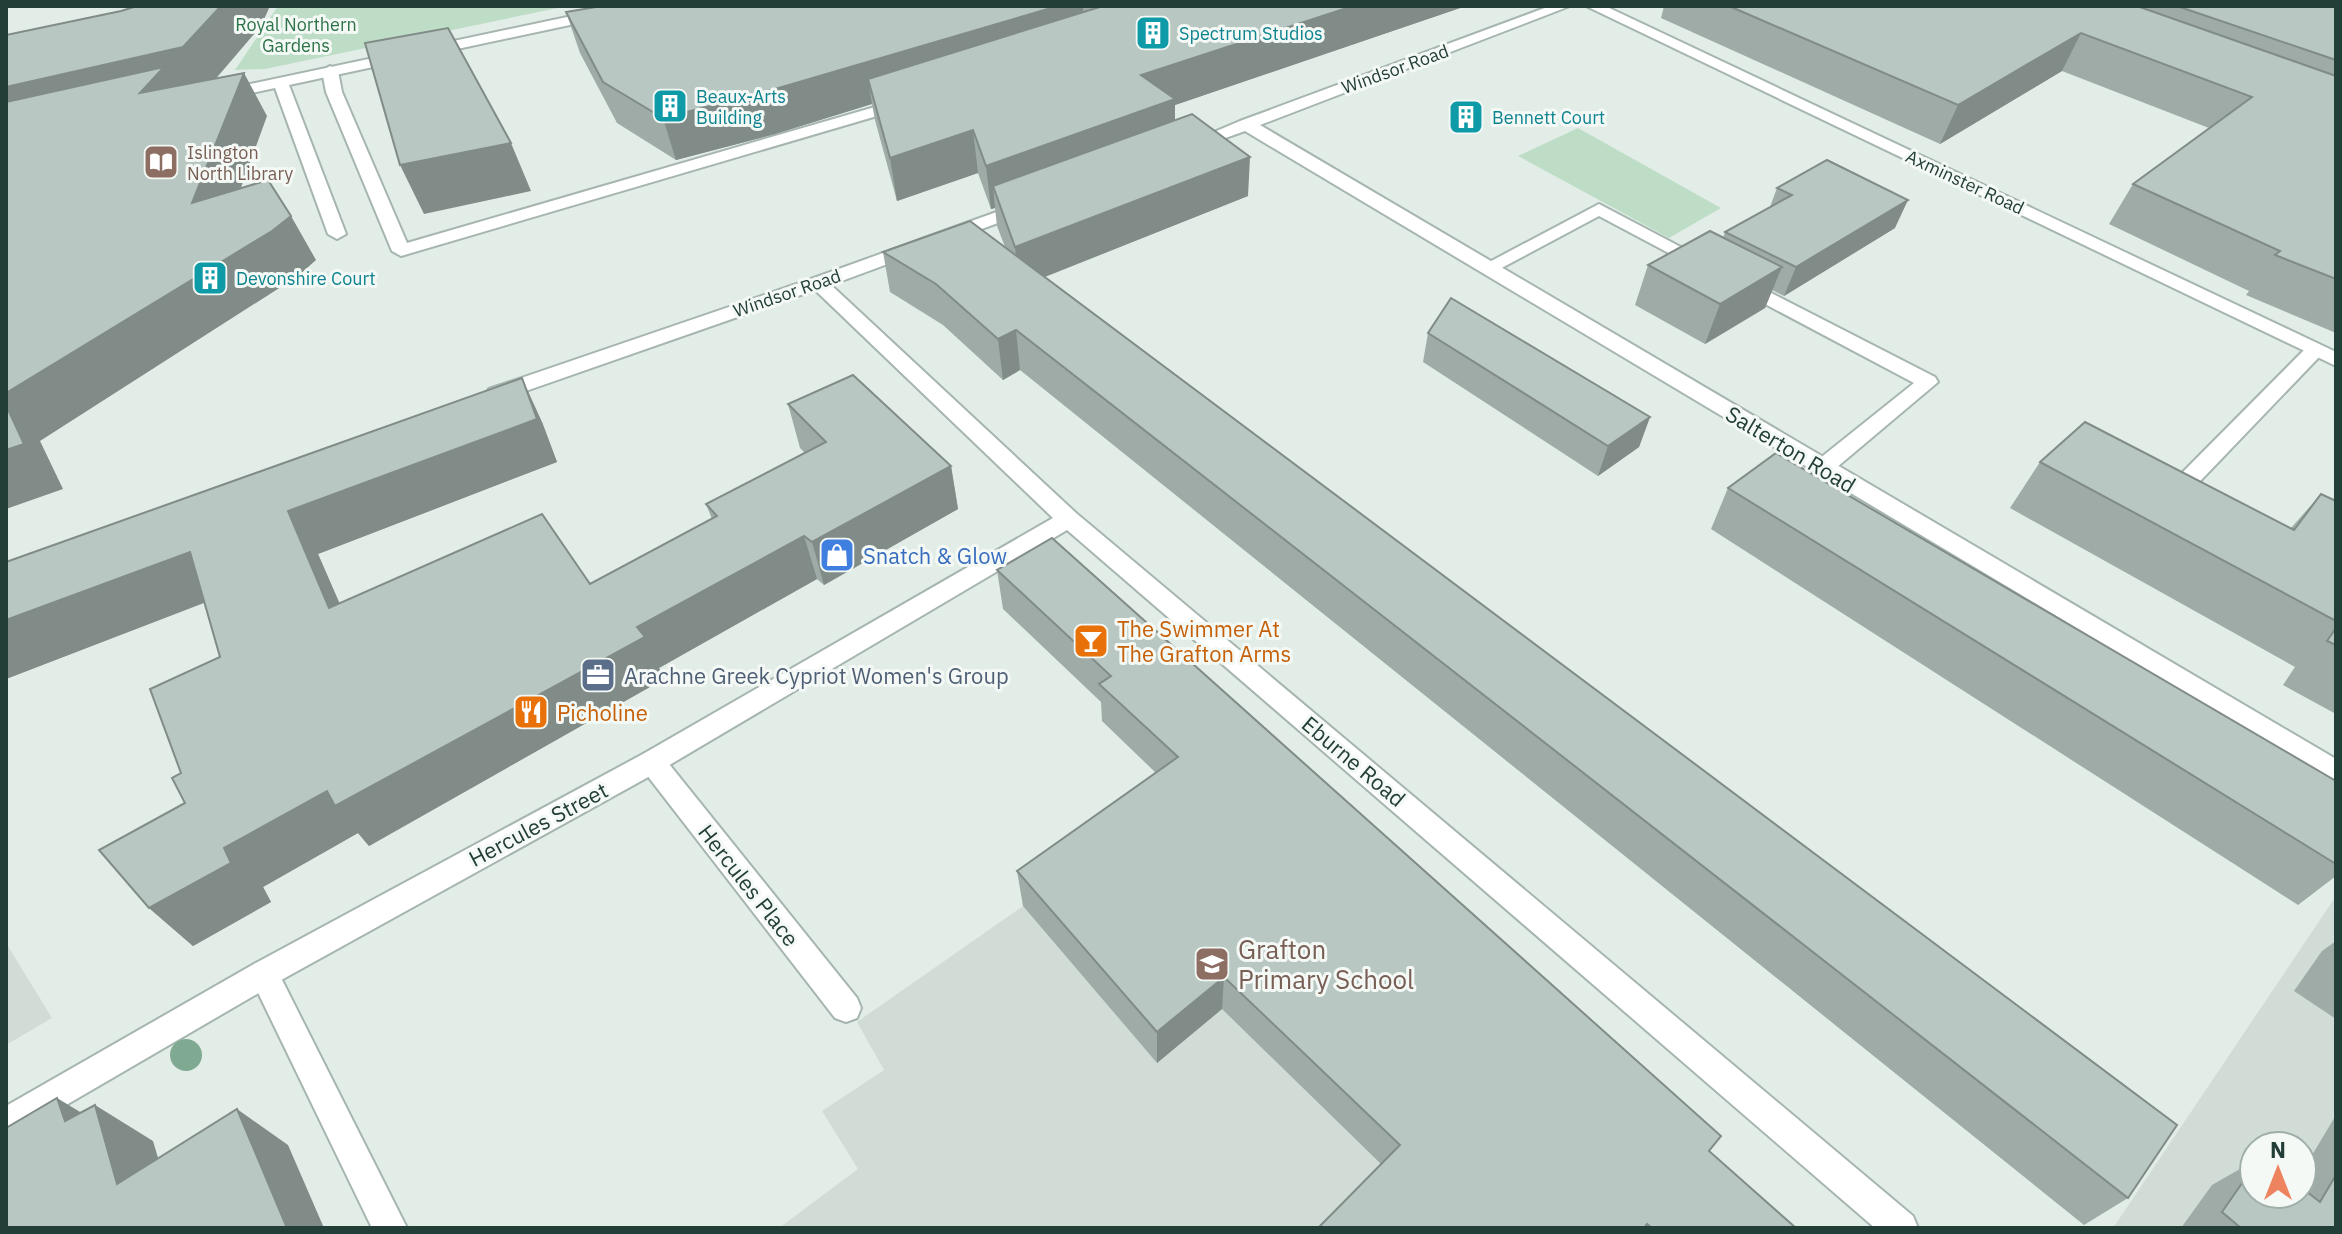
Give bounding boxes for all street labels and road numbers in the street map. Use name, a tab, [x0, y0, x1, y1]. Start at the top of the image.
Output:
street label: Windsor Road	[1338, 39, 1452, 99]
street label: Axminster Road	[1902, 145, 2028, 219]
street label: Windsor Road	[730, 264, 844, 322]
street label: Salterton Road	[1721, 399, 1861, 499]
street label: Eburne Road	[1296, 709, 1412, 813]
street label: Hercules Street	[463, 775, 613, 873]
street label: Hercules Place	[692, 818, 806, 952]

